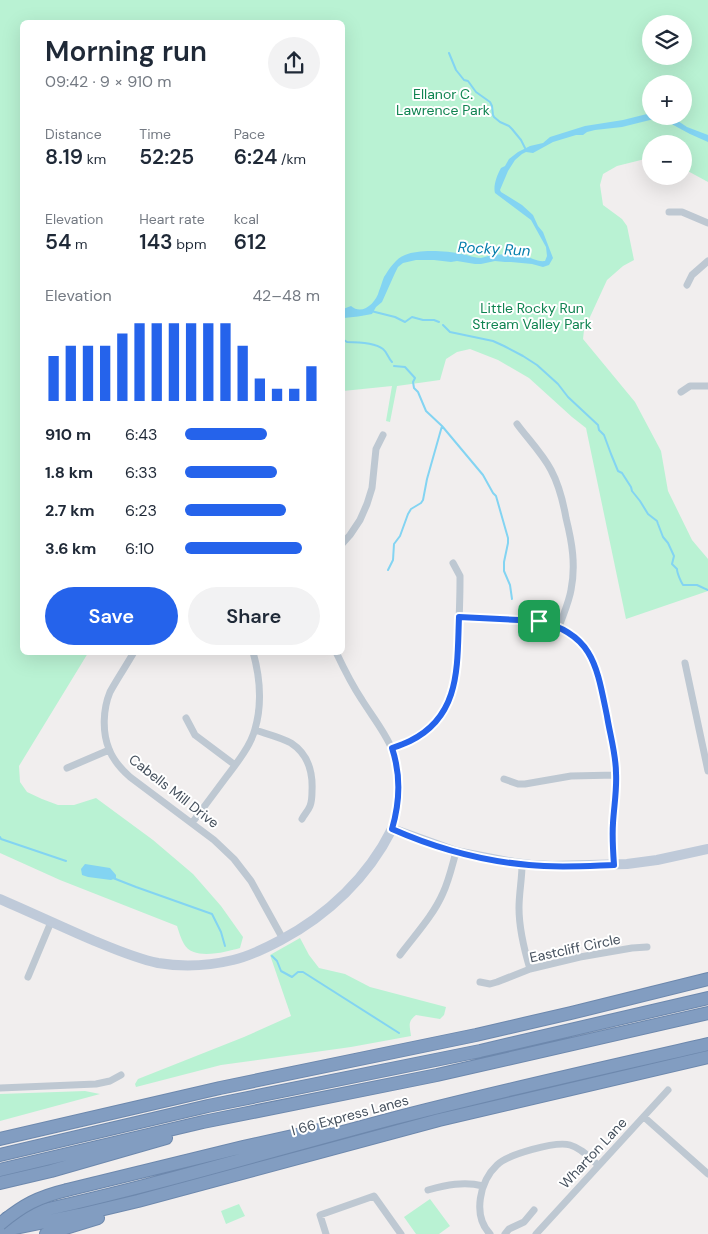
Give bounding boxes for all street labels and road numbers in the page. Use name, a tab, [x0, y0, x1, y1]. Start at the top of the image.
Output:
street label: Cabells Mill Drive	[125, 750, 223, 832]
street label: Eastcliff Circle	[528, 930, 622, 966]
street label: I 66 Express Lanes	[289, 1091, 411, 1139]
street label: Wharton Lane	[555, 1114, 631, 1192]

